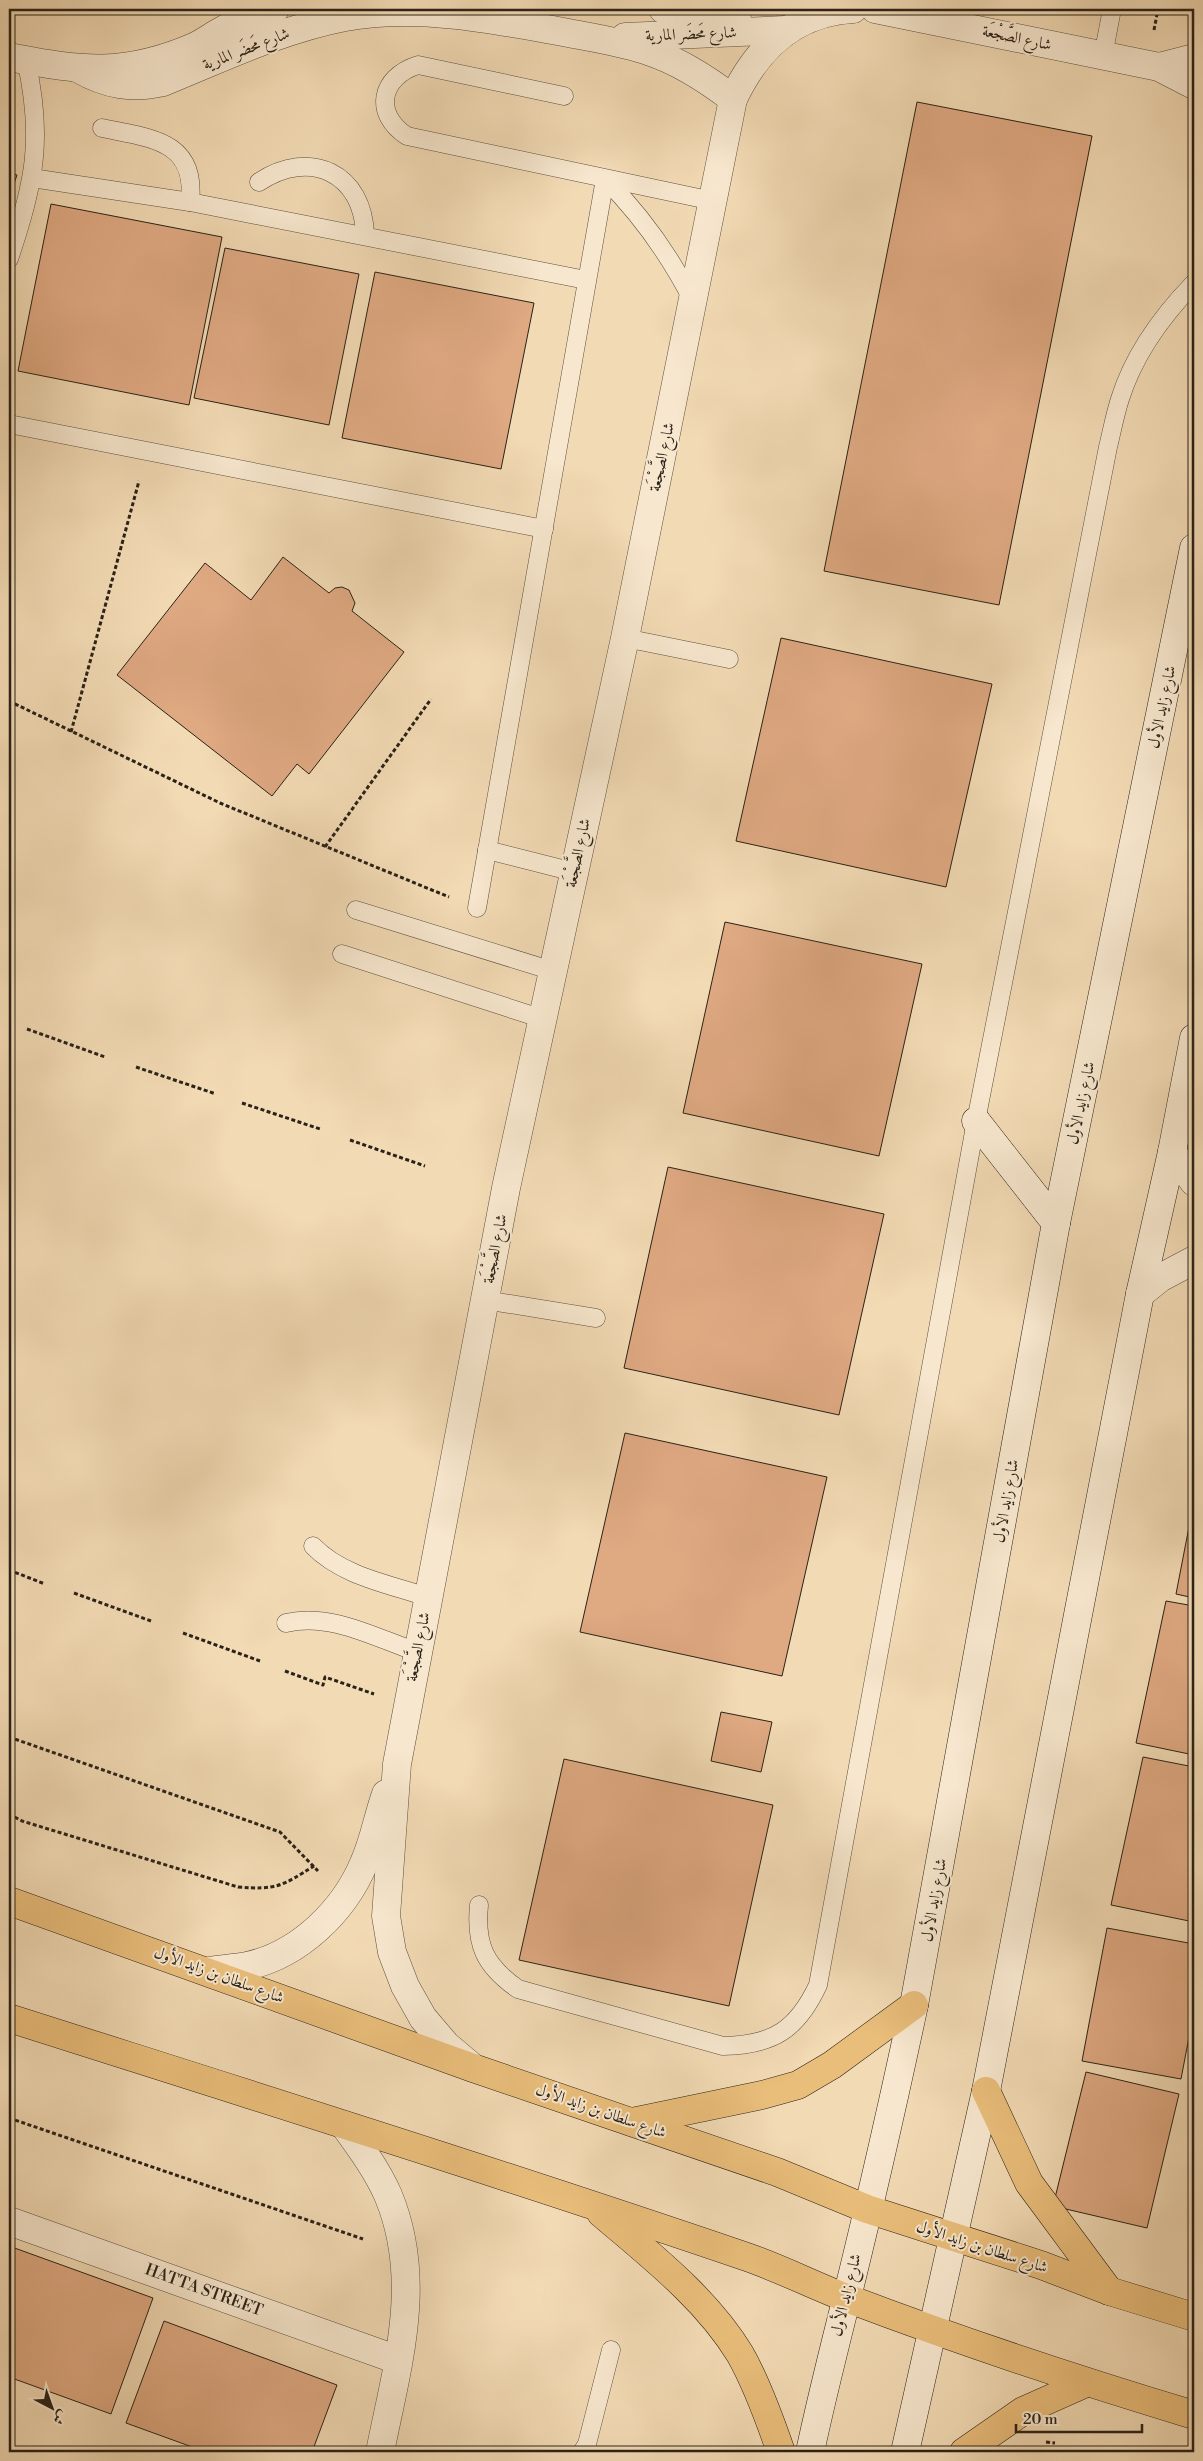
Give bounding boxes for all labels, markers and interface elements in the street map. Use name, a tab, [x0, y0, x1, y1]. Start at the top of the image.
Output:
street label: شارع الصَّجْعَة	[980, 17, 1054, 58]
street label: شارع مَحضَر المارية	[645, 20, 737, 49]
street label: شارع مَحضَر المارية	[199, 21, 293, 77]
street label: شارع الصَّجْعَة	[641, 420, 682, 494]
street label: شارع زايد الأول	[1141, 663, 1183, 751]
street label: شارع الصَّجْعَة	[557, 816, 598, 890]
street label: شارع زايد الأول	[1060, 1059, 1102, 1147]
street label: شارع الصَّجْعَة	[475, 1212, 514, 1286]
street label: شارع زايد الأول	[987, 1457, 1026, 1545]
street label: شارع الصَّجْعَة	[398, 1610, 437, 1684]
street label: شارع زايد الأول	[915, 1856, 954, 1944]
street label: شارع سلطان بن زايد الأول	[150, 1940, 287, 2011]
street label: شارع سلطان بن زايد الأول	[532, 2077, 670, 2146]
street label: شارع سلطان بن زايد الأول	[913, 2214, 1051, 2281]
street label: شارع زايد الأول	[824, 2251, 869, 2339]
street label: HATTA STREET	[142, 2259, 266, 2321]
north arrow	[28, 2384, 78, 2434]
scale bar	[1016, 2401, 1142, 2433]
text: ش	[49, 2406, 71, 2428]
text: 20 m	[1023, 2410, 1058, 2429]

